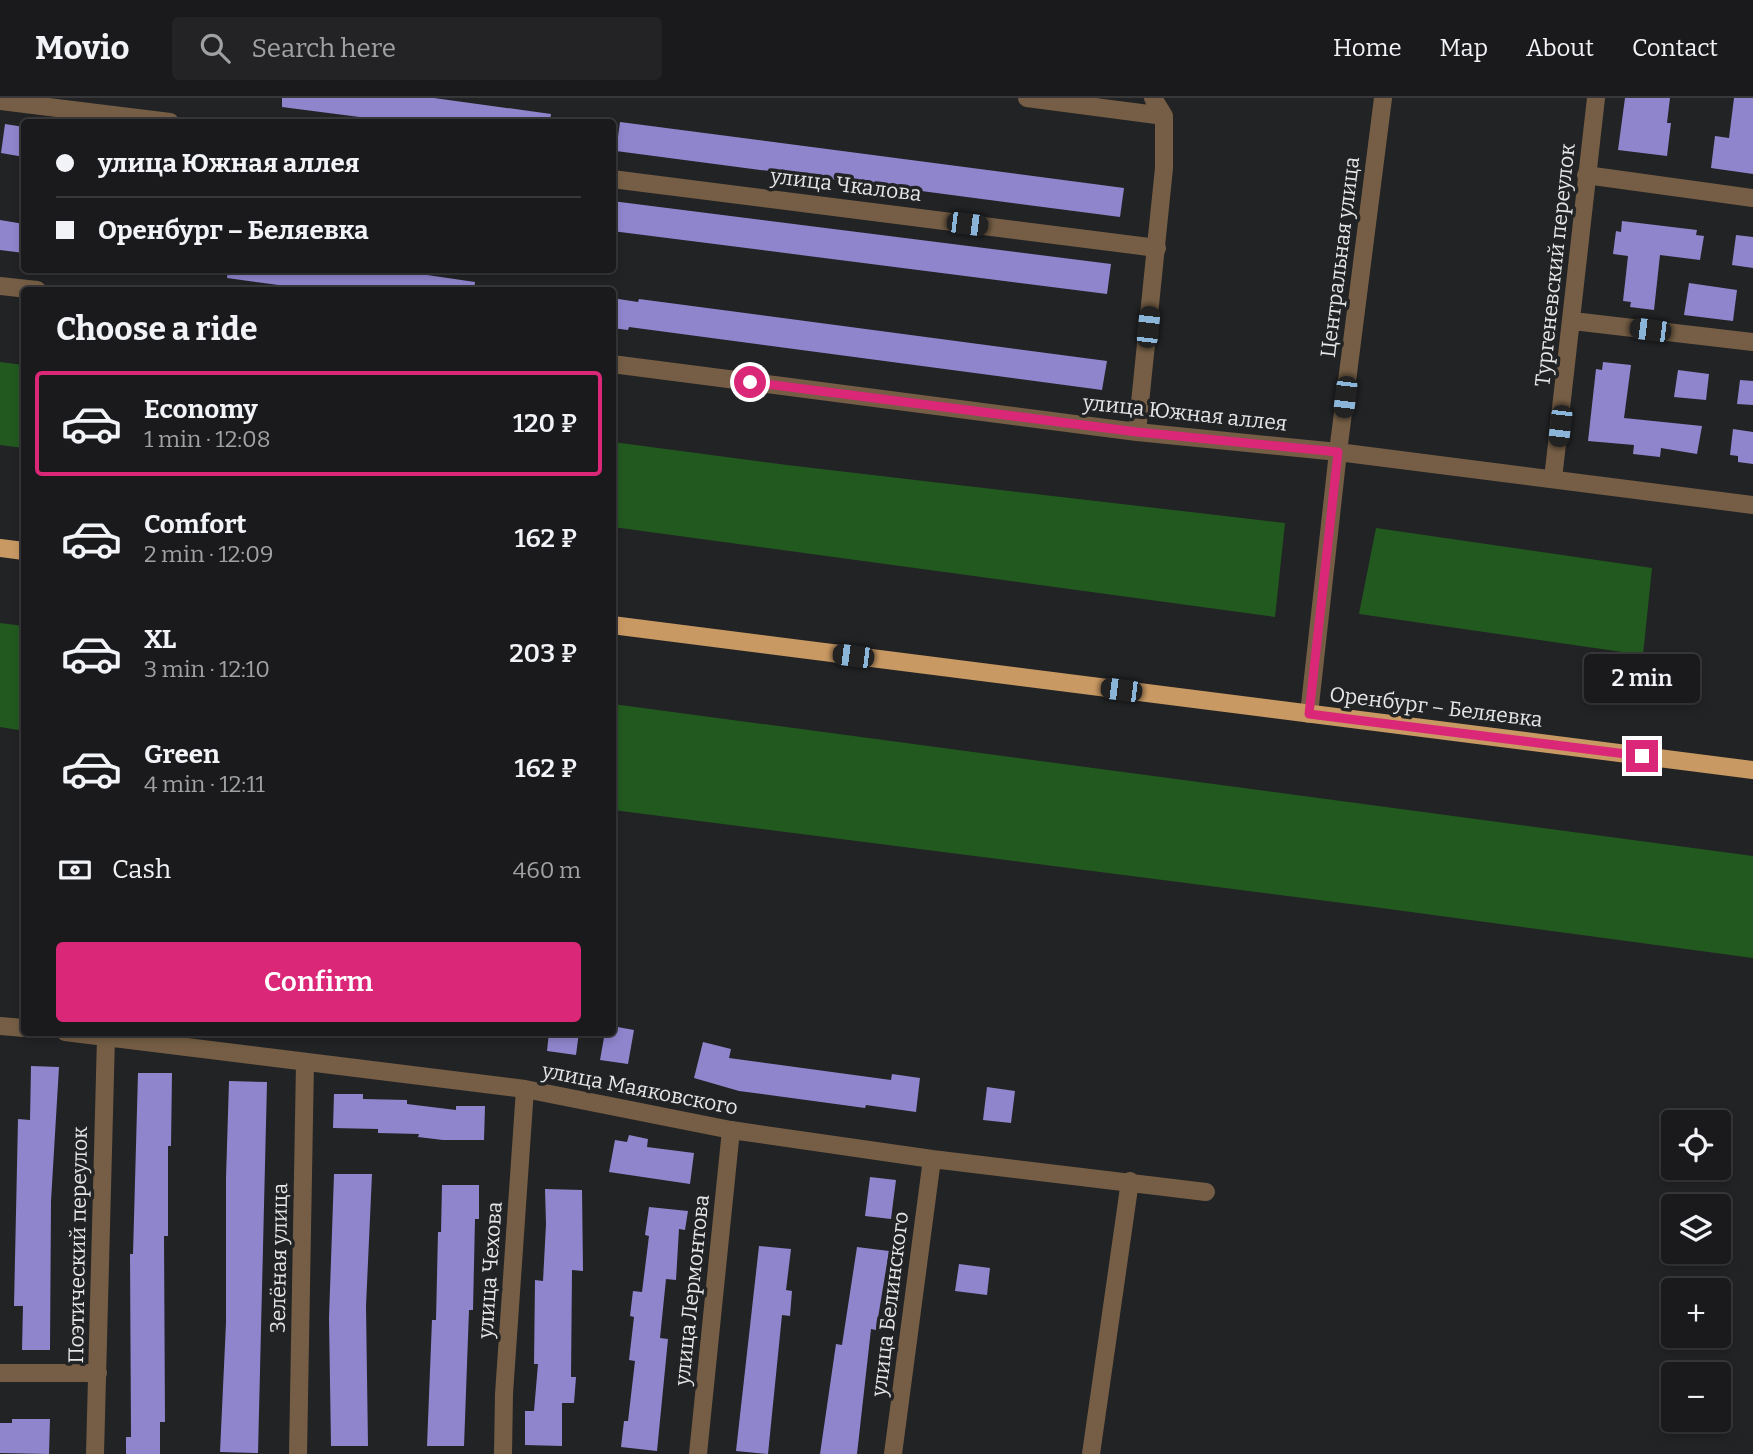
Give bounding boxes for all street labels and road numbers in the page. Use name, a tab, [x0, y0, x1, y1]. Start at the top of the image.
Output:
street label: Тургеневский переулок	[1529, 142, 1581, 388]
street label: Центральная улица	[1315, 155, 1365, 359]
street label: улица Чкалова	[768, 163, 924, 207]
street label: улица Южная аллея	[1081, 389, 1288, 437]
street label: Оренбург – Беляевка	[1328, 681, 1544, 733]
street label: улица Маяковского	[539, 1057, 740, 1121]
street label: Поэтический переулок	[63, 1126, 93, 1364]
street label: Зелёная улица	[265, 1182, 293, 1333]
street label: улица Лермонтова	[669, 1193, 715, 1388]
street label: улица Чехова	[472, 1200, 508, 1340]
street label: улица Белинского	[866, 1210, 914, 1399]

